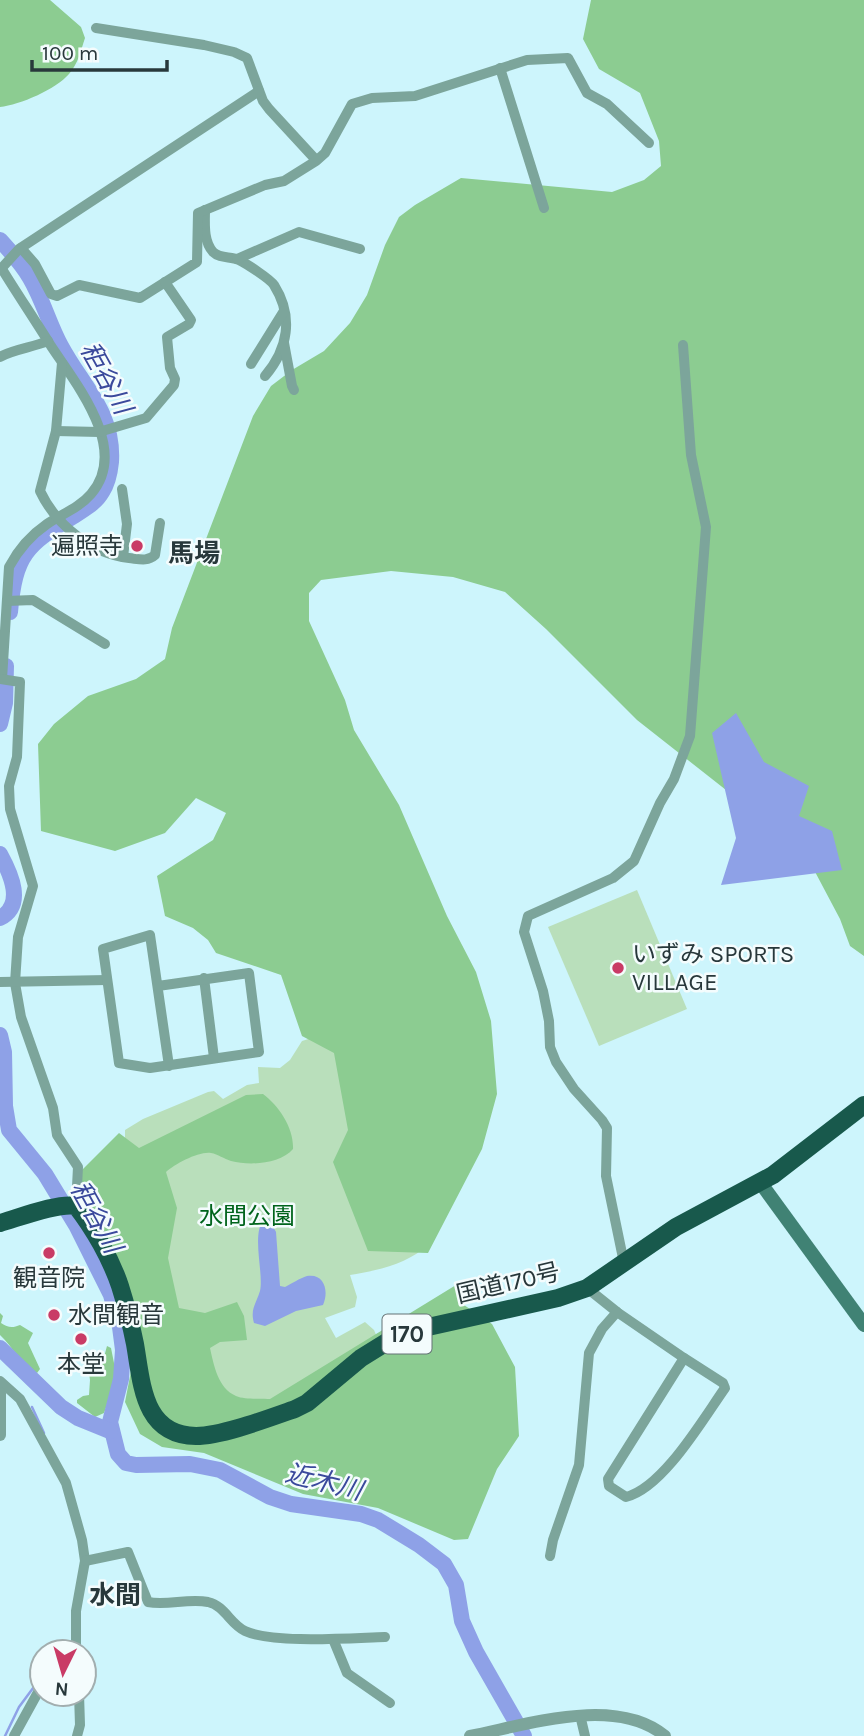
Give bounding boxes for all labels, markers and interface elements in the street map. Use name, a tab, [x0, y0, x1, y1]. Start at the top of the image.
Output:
scale bar	[32, 28, 166, 72]
text: 100 m	[42, 41, 99, 65]
water label: 秬谷川	[74, 336, 140, 422]
place label: 遍照寺	[51, 532, 123, 560]
marker: 遍照寺	[129, 538, 145, 554]
district label: 馬場	[168, 538, 220, 569]
place label: いずみ SPORTS VILLAGE	[632, 940, 794, 996]
marker: いずみ SPORTS VILLAGE	[610, 960, 626, 976]
water label: 秬谷川	[64, 1175, 130, 1261]
park label: 水間公園	[199, 1202, 295, 1230]
marker: 観音院	[41, 1245, 57, 1261]
street label: 国道170号	[453, 1257, 563, 1309]
place label: 観音院	[13, 1264, 85, 1292]
place label: 水間観音	[68, 1301, 164, 1329]
marker: 水間観音	[46, 1307, 62, 1323]
road number: 170	[382, 1315, 432, 1354]
marker: 本堂	[73, 1331, 89, 1347]
place label: 本堂	[57, 1350, 105, 1378]
water label: 近木川	[282, 1458, 368, 1507]
district label: 水間	[89, 1580, 141, 1611]
north arrow	[28, 1638, 98, 1708]
text: N	[54, 1677, 69, 1700]

